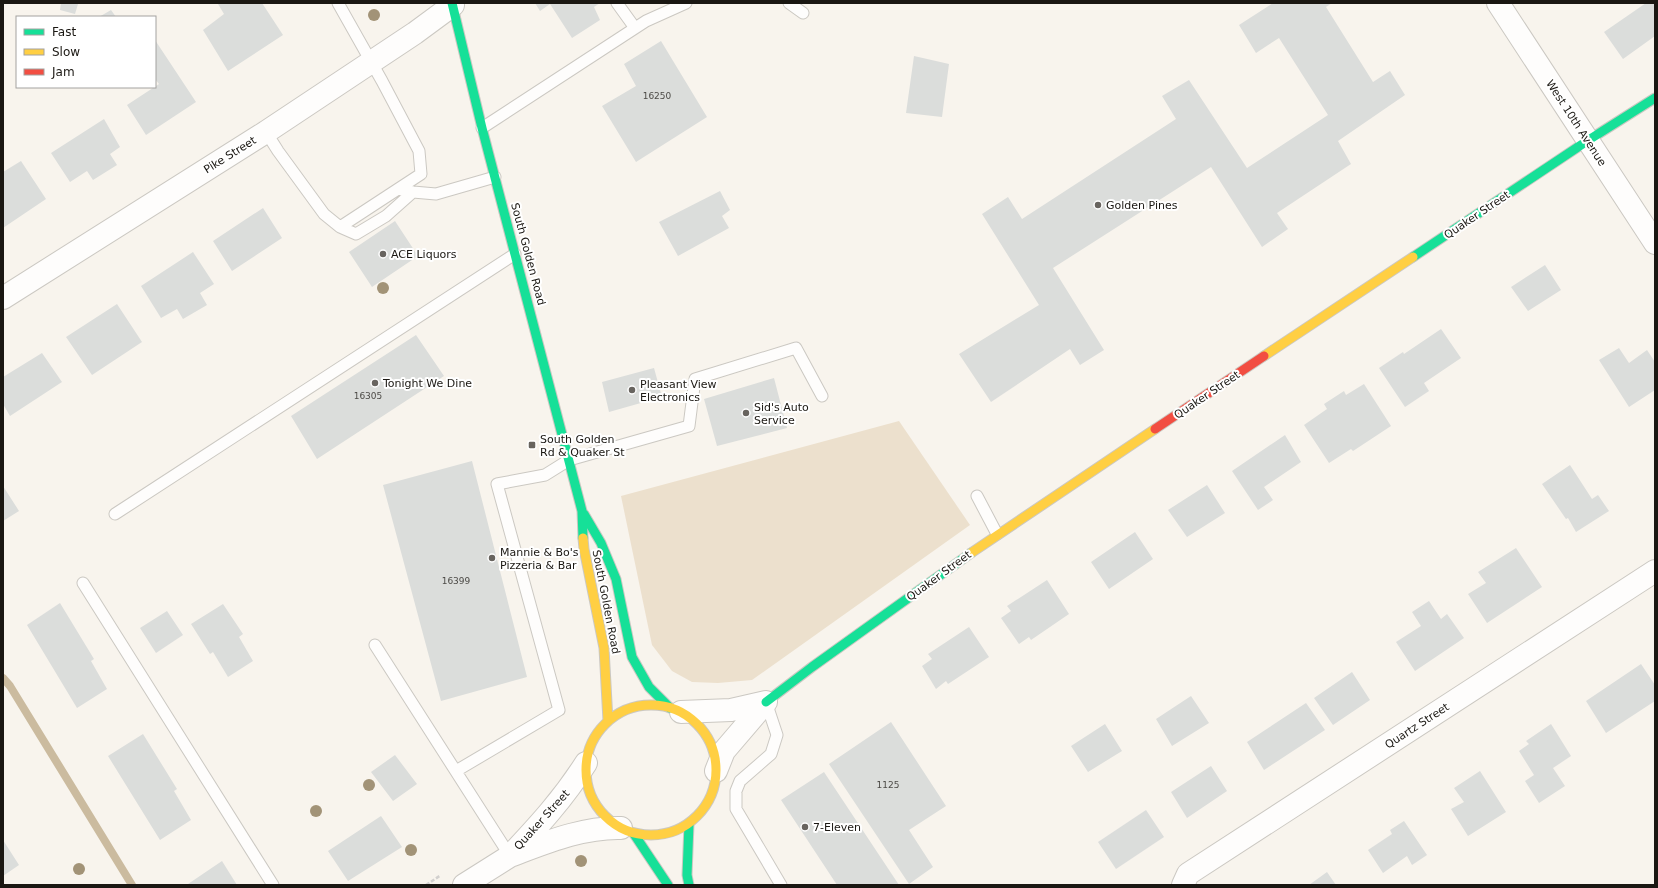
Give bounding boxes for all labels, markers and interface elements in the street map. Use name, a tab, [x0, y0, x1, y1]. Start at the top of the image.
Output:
legend	[16, 16, 156, 88]
text: Fast	[52, 25, 76, 39]
text: Slow	[52, 45, 80, 59]
text: Jam	[51, 65, 75, 79]
street label: West 10th Avenue	[1543, 77, 1609, 169]
house number: 16250	[643, 91, 672, 101]
street label: Pike Street	[201, 133, 259, 176]
street label: Quaker Street	[1442, 188, 1513, 242]
place label: Golden Pines	[1106, 199, 1178, 212]
marker: Golden Pines	[1093, 200, 1103, 210]
street label: South Golden Road	[508, 201, 548, 307]
place label: ACE Liquors	[391, 248, 457, 261]
marker: ACE Liquors	[378, 249, 388, 259]
street label: Quaker Street	[1172, 368, 1243, 422]
place label: Tonight We Dine	[382, 377, 472, 390]
marker: Tonight We Dine	[370, 378, 380, 388]
place label: Pleasant View Electronics	[640, 378, 717, 404]
marker: Pleasant View Electronics	[627, 385, 637, 395]
house number: 16305	[354, 391, 382, 401]
place label: Sid's Auto Service	[754, 401, 809, 427]
marker: Sid's Auto Service	[741, 408, 751, 418]
place label: South Golden Rd & Quaker St	[540, 433, 625, 459]
marker: South Golden Rd & Quaker St	[527, 440, 537, 450]
place label: Mannie & Bo's Pizzeria & Bar	[500, 546, 579, 572]
street label: Quaker Street	[904, 548, 974, 604]
street label: South Golden Road	[590, 549, 622, 655]
marker: Mannie & Bo's Pizzeria & Bar	[487, 553, 497, 563]
house number: 16399	[442, 576, 471, 586]
street label: Quartz Street	[1382, 700, 1452, 752]
house number: 1125	[877, 780, 899, 790]
street label: Quaker Street	[512, 787, 573, 853]
place label: 7-Eleven	[813, 821, 861, 834]
marker: 7-Eleven	[800, 822, 810, 832]

